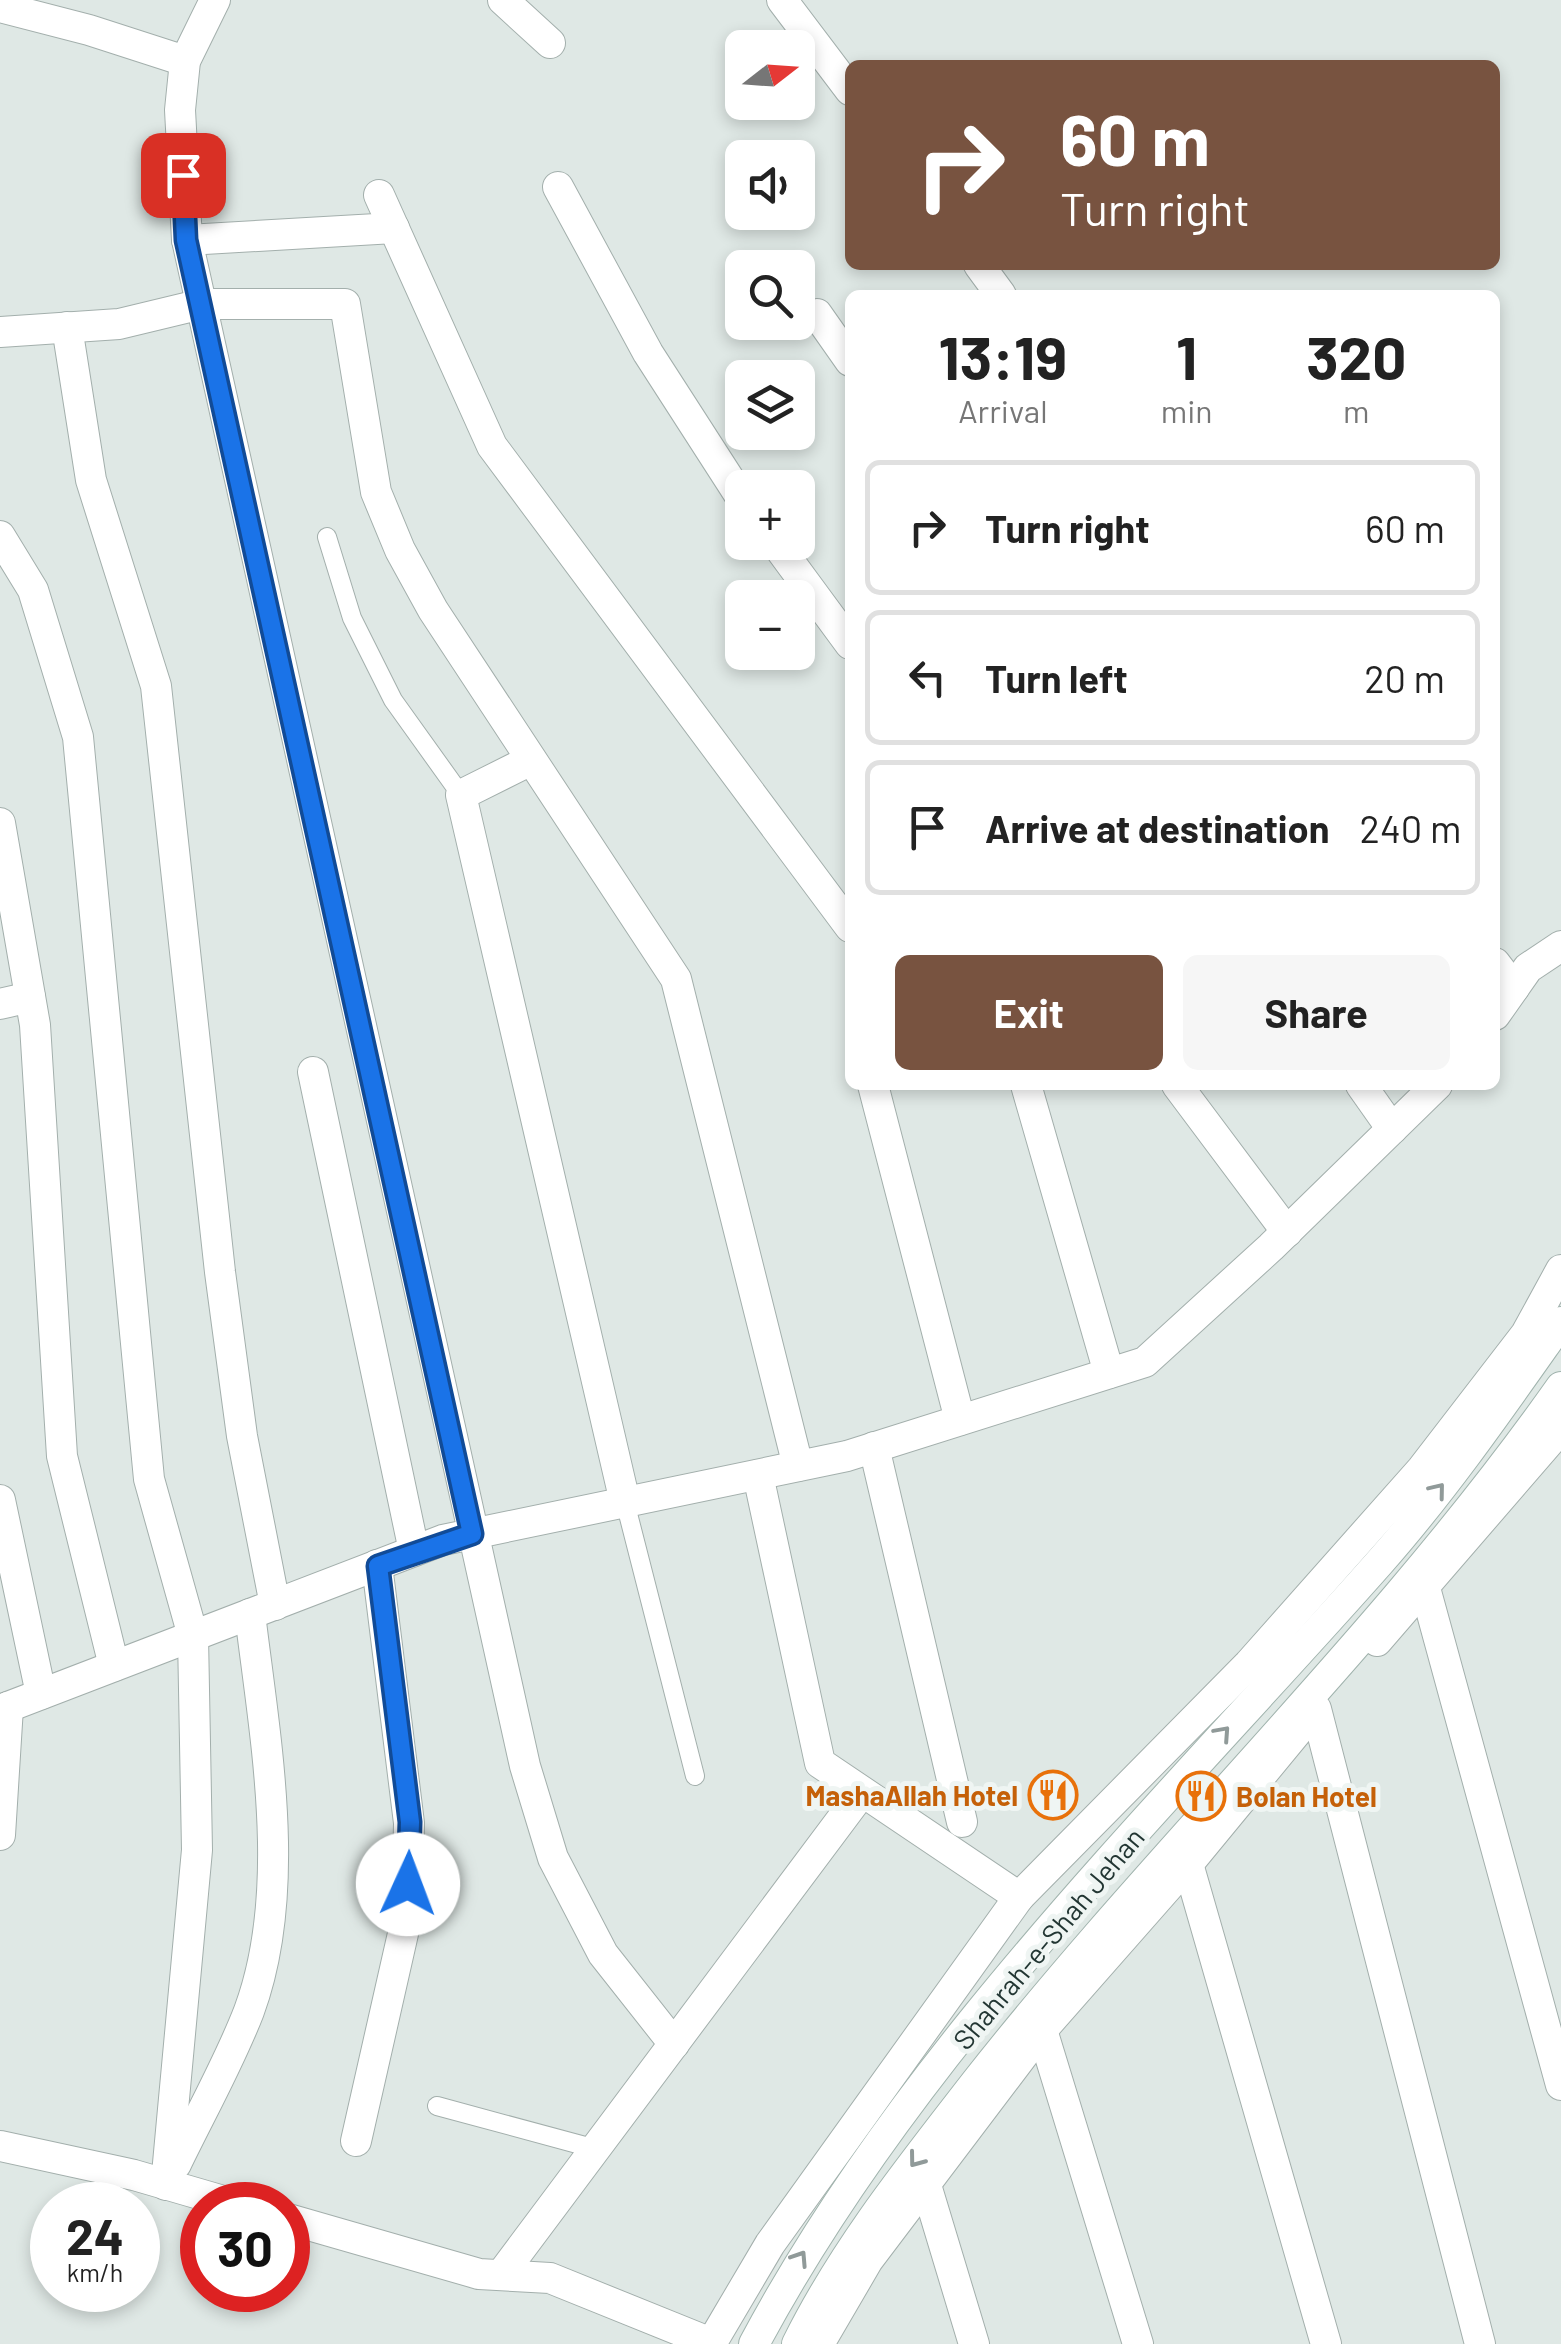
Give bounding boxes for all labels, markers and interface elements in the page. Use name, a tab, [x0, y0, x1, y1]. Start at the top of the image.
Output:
north arrow	[725, 30, 815, 120]
map controls	[725, 30, 815, 670]
text: 60 m	[1060, 96, 1210, 180]
icon: right	[895, 100, 1025, 230]
pin	[141, 133, 226, 218]
button: sound	[725, 140, 815, 230]
icon: arrive	[156, 148, 211, 203]
text: Turn right	[1060, 181, 1250, 235]
button: search	[725, 250, 815, 340]
text: 13:19	[939, 320, 1067, 392]
text: 1	[1176, 320, 1197, 392]
text: 320	[1306, 320, 1406, 392]
button: layers	[725, 360, 815, 450]
text: Arrival	[958, 391, 1048, 429]
text: min	[1161, 391, 1213, 429]
text: m	[1343, 391, 1370, 429]
button: +	[725, 470, 815, 560]
icon: right	[900, 500, 955, 555]
text: Turn right	[985, 505, 1150, 551]
text: 60 m	[1365, 505, 1445, 551]
button: −	[725, 580, 815, 670]
icon: left	[900, 650, 955, 705]
text: Turn left	[985, 655, 1128, 701]
text: 20 m	[1364, 655, 1445, 701]
icon: arrive	[900, 800, 955, 855]
text: Arrive at destination	[985, 805, 1330, 851]
text: 240 m	[1360, 805, 1461, 851]
button: Exit	[895, 955, 1163, 1070]
button: Share	[1183, 955, 1450, 1070]
one-way arrow	[1427, 1483, 1445, 1501]
one-way arrow	[1212, 1726, 1230, 1745]
restaurant icon: MashaAllah Hotel	[1027, 1769, 1079, 1821]
restaurant icon: Bolan Hotel	[1175, 1770, 1227, 1822]
place label: MashaAllah Hotel	[806, 1778, 1018, 1812]
place label: Bolan Hotel	[1236, 1779, 1377, 1813]
street label: Shahrah-e-Shah Jehan	[945, 1820, 1151, 2056]
position arrow	[356, 1832, 460, 1936]
one-way arrow	[910, 2149, 927, 2167]
speed limit sign: 30	[180, 2182, 310, 2312]
text: 24	[66, 2205, 124, 2265]
one-way arrow	[788, 2251, 807, 2269]
text: km/h	[67, 2257, 123, 2287]

